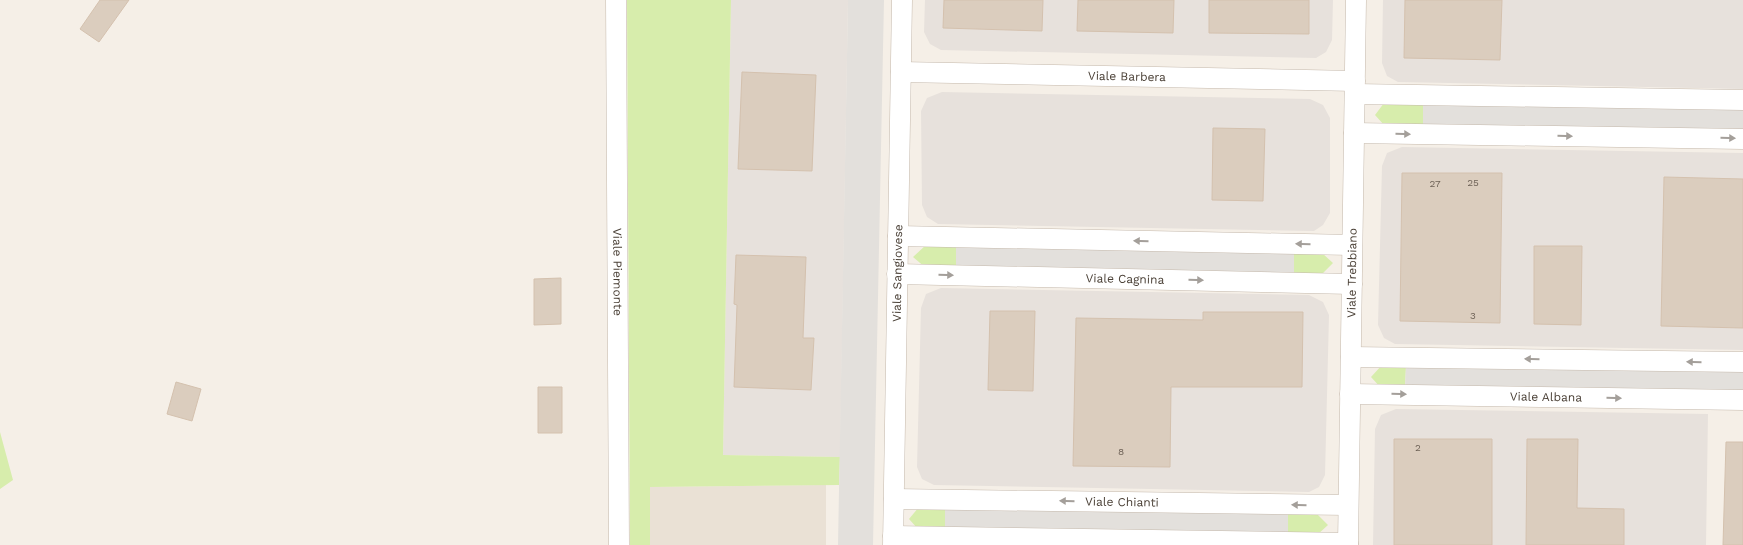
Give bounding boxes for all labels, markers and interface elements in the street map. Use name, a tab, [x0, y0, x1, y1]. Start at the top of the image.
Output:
street label: Viale Barbera	[1088, 69, 1166, 84]
one-way arrow	[1395, 130, 1411, 138]
one-way arrow	[1557, 132, 1573, 140]
one-way arrow	[1720, 134, 1736, 142]
house number: 25	[1467, 177, 1479, 188]
house number: 27	[1429, 178, 1441, 189]
street label: Viale Sangiovese	[890, 224, 905, 322]
street label: Viale Piemonte	[610, 228, 625, 316]
street label: Viale Trebbiano	[1344, 228, 1360, 318]
one-way arrow	[1133, 237, 1149, 245]
one-way arrow	[1295, 240, 1311, 248]
one-way arrow	[938, 271, 954, 279]
street label: Viale Cagnina	[1085, 271, 1165, 287]
one-way arrow	[1188, 277, 1204, 285]
house number: 3	[1470, 310, 1476, 321]
one-way arrow	[1524, 355, 1540, 363]
one-way arrow	[1686, 358, 1702, 366]
street label: Viale Albana	[1510, 389, 1582, 405]
one-way arrow	[1391, 391, 1407, 399]
one-way arrow	[1606, 394, 1622, 402]
house number: 2	[1415, 442, 1421, 453]
house number: 8	[1118, 446, 1124, 457]
street label: Viale Chianti	[1085, 495, 1159, 509]
one-way arrow	[1059, 497, 1075, 505]
one-way arrow	[1291, 501, 1307, 509]

